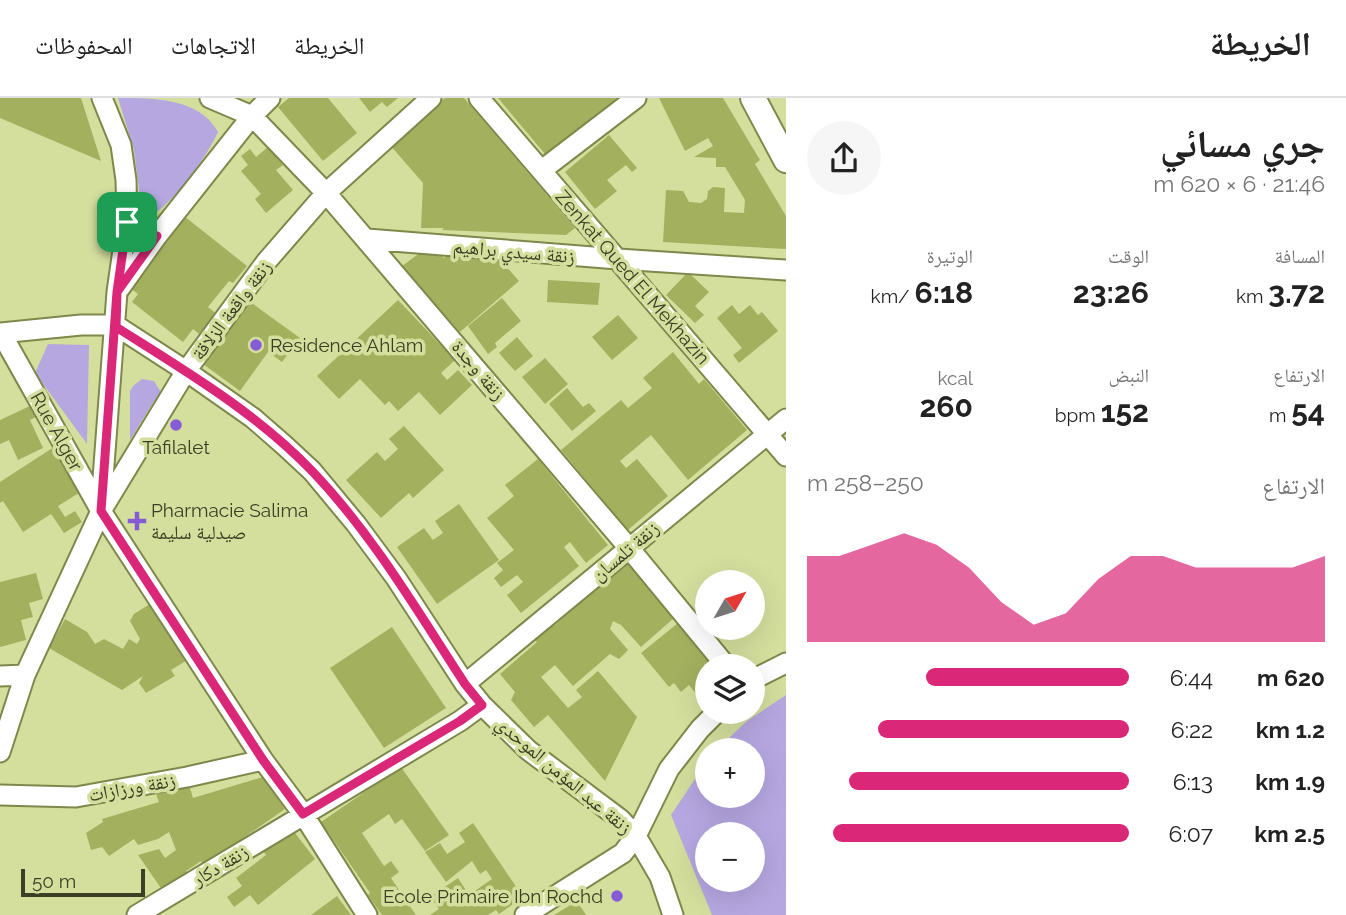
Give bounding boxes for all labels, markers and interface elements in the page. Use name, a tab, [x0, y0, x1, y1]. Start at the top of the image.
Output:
text: الخريطة	[1210, 24, 1311, 63]
text: المحفوظات	[35, 31, 133, 60]
text: الاتجاهات	[171, 31, 256, 60]
text: الخريطة	[294, 31, 365, 60]
button: share	[807, 121, 881, 195]
text: جري مسائي	[1160, 121, 1325, 166]
text: 21:46 · 6 × 620 m	[1153, 170, 1325, 197]
street label: Zenkat Qued El Mekhazin	[551, 185, 715, 369]
pin	[97, 192, 157, 252]
icon: arrive	[108, 203, 146, 241]
street label: زنقة سيدي براهيم	[452, 235, 576, 272]
text: الوتيرة	[927, 245, 973, 267]
text: الوقت	[1108, 245, 1149, 267]
text: المسافة	[1275, 245, 1325, 267]
street label: زنقة واقعة الزلاقة	[187, 256, 276, 365]
text: 6:18	[914, 275, 973, 310]
text: 23:26	[1073, 275, 1149, 310]
text: 3.72	[1268, 275, 1325, 310]
text: /km	[871, 285, 914, 307]
text: km	[1236, 285, 1268, 307]
place label: Residence Ahlam	[270, 334, 423, 356]
street label: زنقة وجدة	[447, 336, 510, 405]
marker: Residence Ahlam	[248, 337, 264, 353]
text: النبض	[1108, 364, 1149, 386]
text: الارتفاع	[1273, 364, 1325, 386]
text: kcal	[937, 367, 973, 389]
street label: Rue Alger	[26, 388, 88, 474]
text: 260	[919, 389, 973, 424]
text: 152	[1101, 394, 1149, 429]
text: 54	[1291, 394, 1325, 429]
text: bpm	[1055, 404, 1101, 426]
text: m	[1269, 404, 1291, 426]
marker: Tafilalet	[168, 417, 184, 433]
place label: Tafilalet	[142, 436, 210, 458]
text: 250–258 m	[807, 469, 924, 496]
text: الارتفاع	[1262, 472, 1325, 499]
place label: Pharmacie Salima صيدلية سليمة	[151, 499, 308, 543]
marker: Pharmacie Salima صيدلية سليمة	[129, 513, 145, 529]
street label: زنقة تلمسان	[587, 517, 664, 586]
north arrow	[695, 570, 765, 640]
map controls	[695, 570, 765, 892]
button: layers	[695, 654, 765, 724]
text: 6:44	[1170, 664, 1213, 691]
text: 620 m	[1257, 664, 1325, 691]
street label: زنقة عبد المؤمن الموحدي	[489, 712, 636, 842]
text: 6:22	[1171, 716, 1213, 743]
text: 1.2 km	[1256, 716, 1325, 743]
button: +	[695, 738, 765, 808]
text: 6:13	[1173, 768, 1213, 795]
text: 1.9 km	[1255, 768, 1325, 795]
street label: زنقة ورزازات	[87, 769, 177, 806]
text: 6:07	[1169, 820, 1213, 847]
text: 2.5 km	[1254, 820, 1325, 847]
button: −	[695, 822, 765, 892]
street label: زنقة دكار	[187, 840, 252, 892]
scale bar	[21, 866, 145, 898]
text: 50 m	[32, 870, 76, 892]
place label: Ecole Primaire Ibn Rochd	[383, 885, 603, 907]
marker: Ecole Primaire Ibn Rochd	[609, 888, 625, 904]

